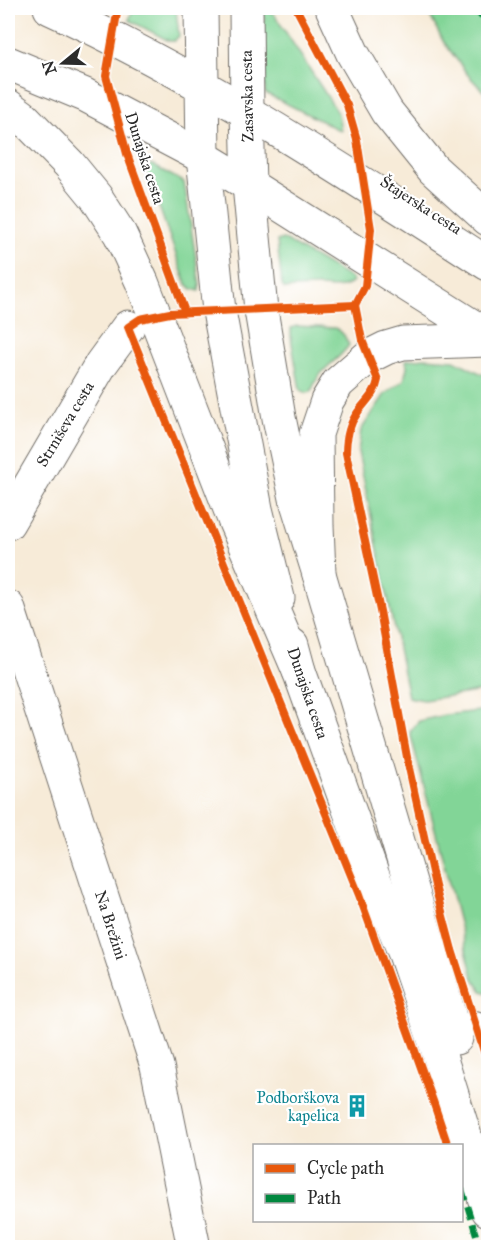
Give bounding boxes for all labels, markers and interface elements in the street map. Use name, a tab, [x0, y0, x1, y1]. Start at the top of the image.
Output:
north arrow	[33, 33, 93, 93]
street label: Zasavska cesta	[237, 50, 257, 142]
text: N	[38, 58, 60, 77]
street label: Dunajska cesta	[121, 110, 169, 207]
street label: Štajerska cesta	[377, 171, 466, 239]
street label: Strniševa cesta	[32, 378, 98, 470]
street label: Dunajska cesta	[283, 645, 333, 741]
street label: Na Brežini	[91, 888, 131, 962]
place label: Podborškova kapelica	[257, 1088, 339, 1125]
building icon: Podborškova kapelica	[344, 1093, 370, 1119]
legend	[253, 1144, 463, 1222]
text: Cycle path	[307, 1157, 384, 1179]
text: Path	[307, 1187, 341, 1209]

